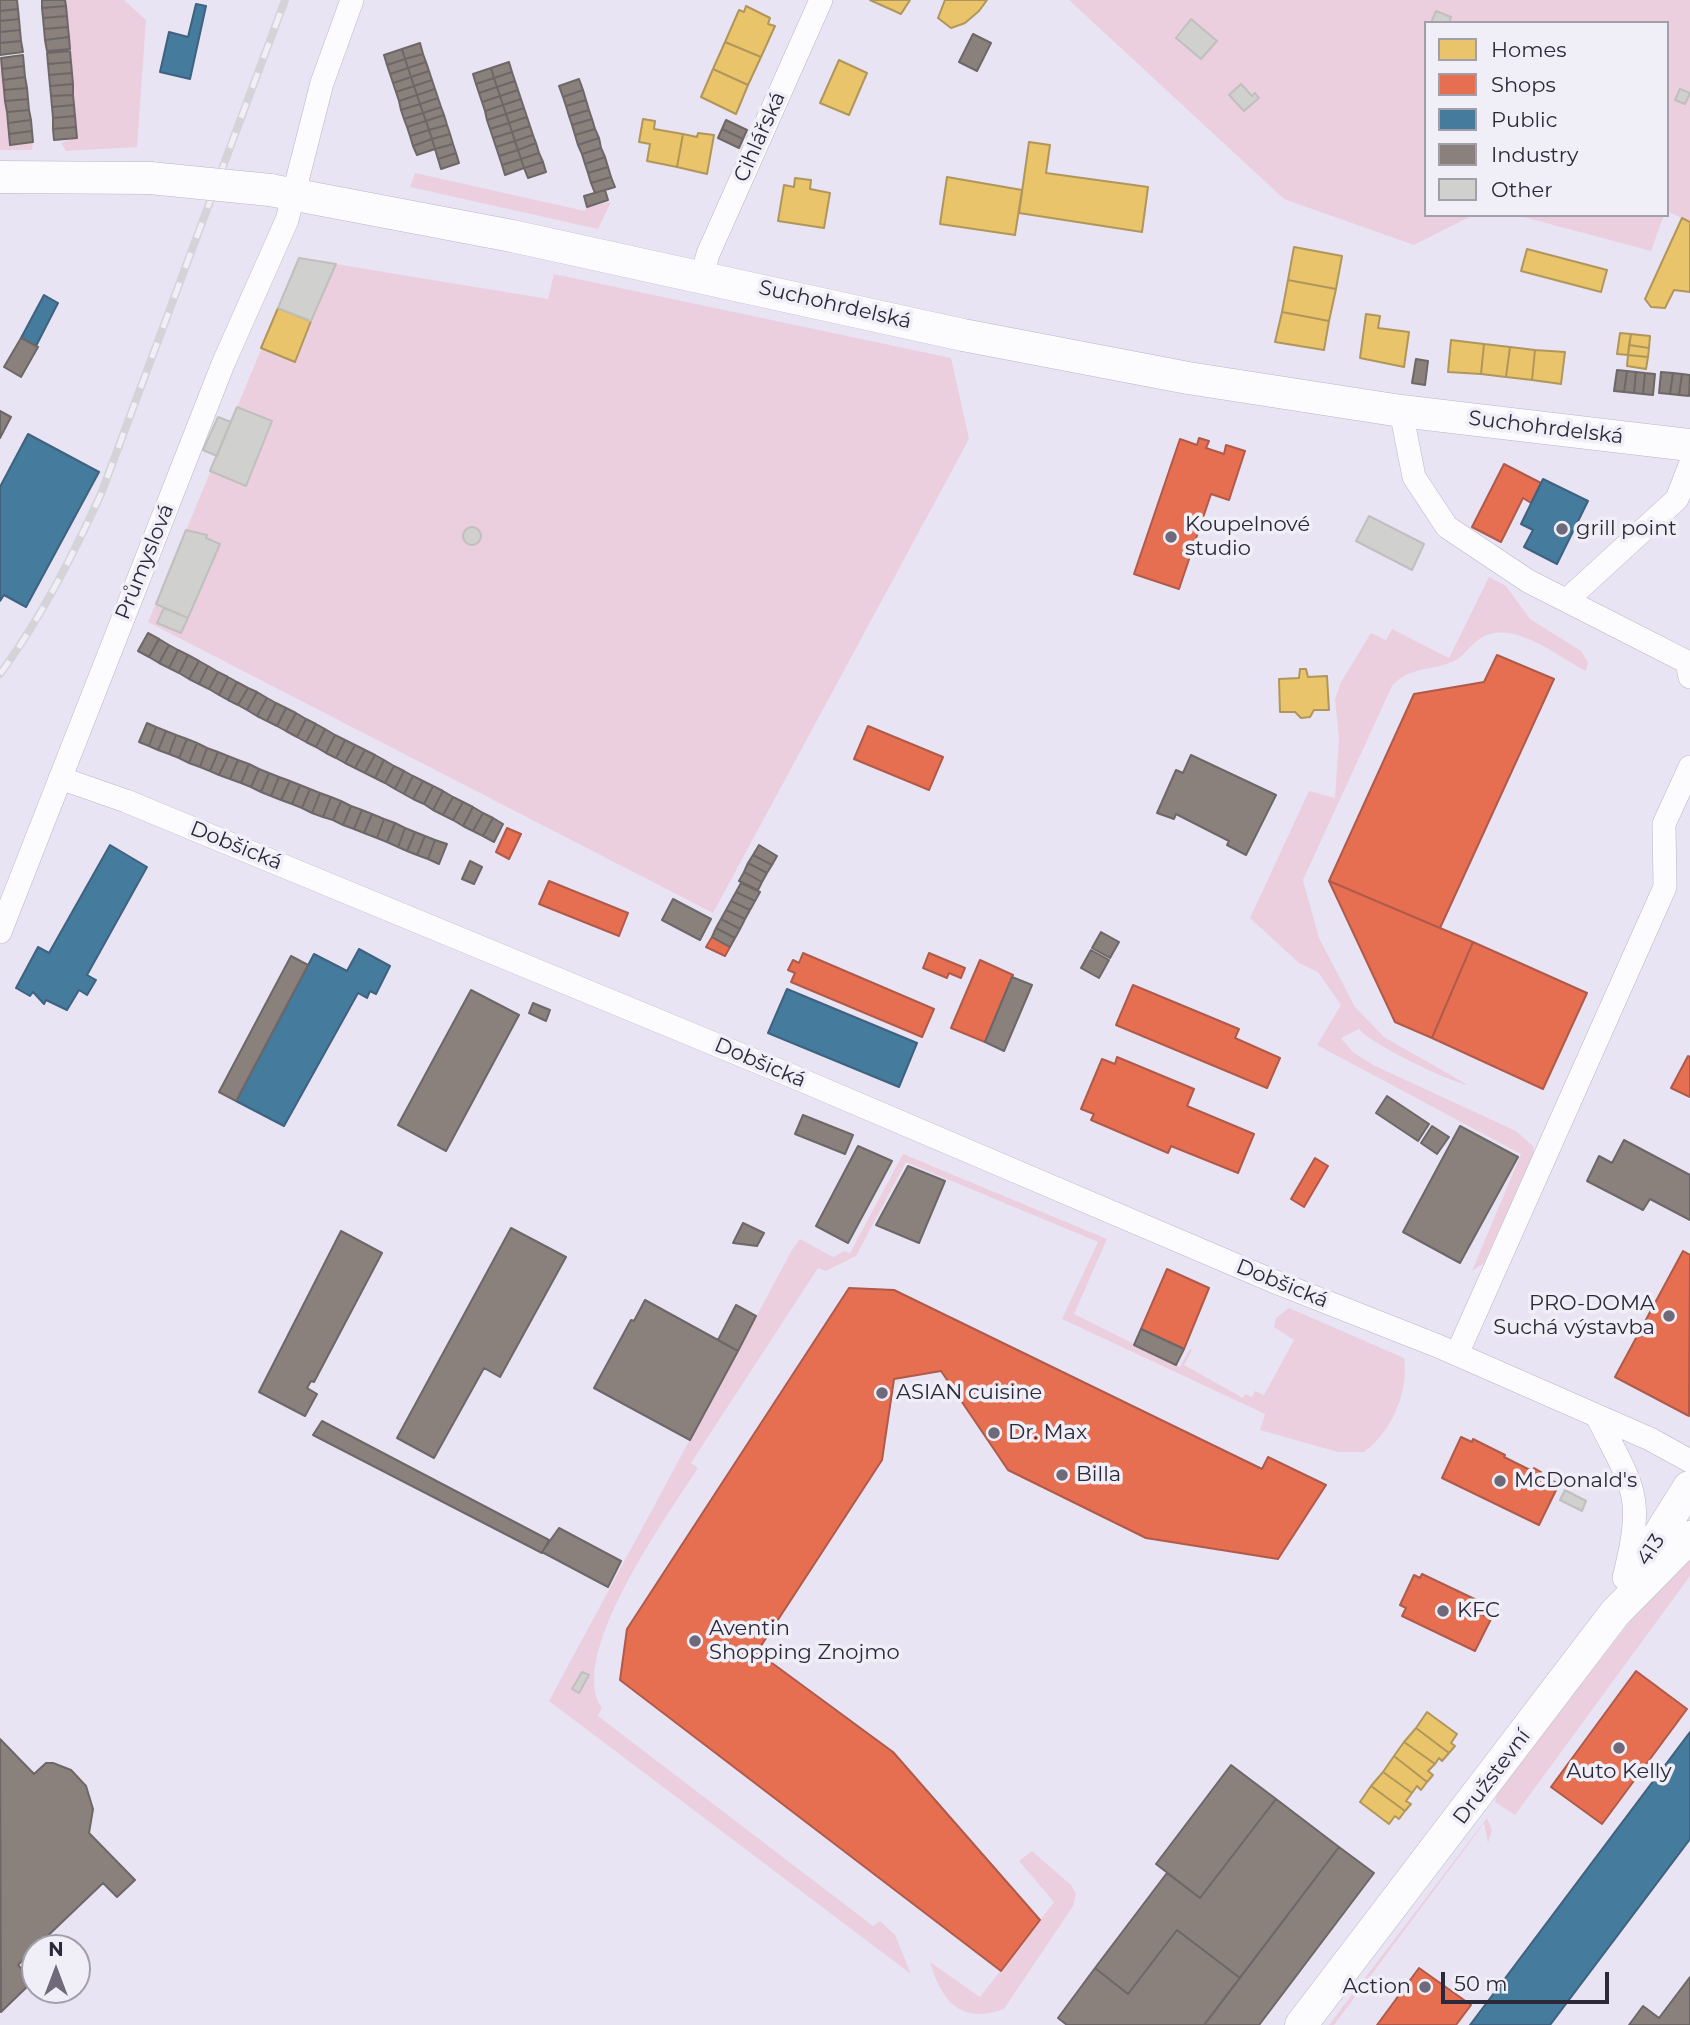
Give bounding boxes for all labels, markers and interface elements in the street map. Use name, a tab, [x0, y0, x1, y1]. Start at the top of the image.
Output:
legend	[1424, 21, 1669, 217]
text: Homes	[1491, 37, 1566, 62]
text: Shops	[1491, 72, 1556, 97]
street label: Cihlářská	[729, 88, 791, 186]
text: Public	[1491, 107, 1558, 132]
text: Industry	[1491, 142, 1578, 167]
text: Other	[1491, 177, 1553, 202]
street label: Suchohrdelská	[756, 275, 914, 335]
street label: Suchohrdelská	[1467, 406, 1625, 450]
street label: Průmyslová	[110, 501, 180, 623]
place label: Koupelnové studio	[1185, 512, 1310, 562]
place label: grill point	[1576, 516, 1677, 542]
marker: grill point	[1554, 521, 1570, 537]
marker: Koupelnové studio	[1163, 529, 1179, 545]
street label: Dobšická	[186, 816, 286, 876]
street label: Dobšická	[710, 1032, 810, 1094]
street label: Dobšická	[1232, 1254, 1332, 1314]
place label: PRO-DOMA Suchá výstavba	[1493, 1291, 1655, 1341]
marker: PRO-DOMA Suchá výstavba	[1661, 1308, 1677, 1324]
place label: ASIAN cuisine	[896, 1380, 1042, 1406]
marker: ASIAN cuisine	[874, 1385, 890, 1401]
place label: Dr. Max	[1008, 1420, 1087, 1446]
marker: Dr. Max	[986, 1425, 1002, 1441]
place label: Billa	[1076, 1462, 1121, 1488]
marker: Billa	[1054, 1467, 1070, 1483]
place label: McDonald's	[1514, 1468, 1637, 1494]
marker: McDonald's	[1492, 1473, 1508, 1489]
street label: 413	[1632, 1529, 1670, 1571]
place label: KFC	[1457, 1598, 1500, 1624]
marker: KFC	[1435, 1603, 1451, 1619]
place label: Aventin Shopping Znojmo	[709, 1616, 900, 1666]
marker: Aventin Shopping Znojmo	[687, 1633, 703, 1649]
street label: Družstevní	[1448, 1724, 1536, 1830]
marker: Auto Kelly	[1611, 1740, 1627, 1756]
place label: Auto Kelly	[1566, 1759, 1672, 1785]
north arrow	[21, 1934, 91, 2004]
text: N	[48, 1938, 64, 1961]
scale bar	[1445, 1958, 1613, 2002]
text: 50 m	[1454, 1971, 1508, 1996]
place label: Action	[1343, 1974, 1411, 2000]
marker: Action	[1417, 1979, 1433, 1995]

